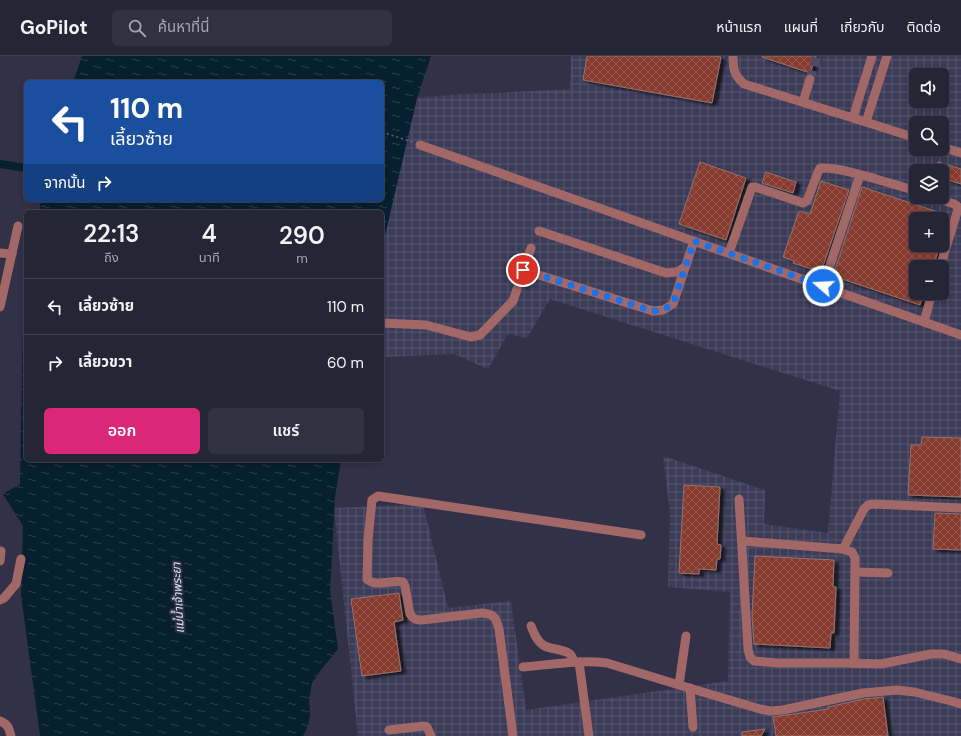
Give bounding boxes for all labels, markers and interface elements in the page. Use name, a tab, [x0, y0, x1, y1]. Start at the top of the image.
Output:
search box	[112, 10, 392, 46]
text: GoPilot	[20, 15, 88, 40]
icon: search	[126, 17, 148, 39]
text: ค้นหาที่นี่	[158, 17, 209, 37]
text: หน้าแรก	[716, 18, 762, 36]
text: แผนที่	[784, 18, 818, 36]
text: เกี่ยวกับ	[840, 18, 885, 36]
text: ติดต่อ	[907, 18, 941, 36]
map controls	[909, 68, 949, 300]
button: sound	[909, 68, 949, 108]
text: 110 m	[110, 90, 183, 127]
icon: left	[44, 96, 96, 148]
button: search	[909, 116, 949, 156]
text: เลี้ยวซ้าย	[110, 127, 173, 151]
button: layers	[909, 164, 949, 204]
icon: right	[93, 172, 115, 194]
text: จากนั้น	[44, 173, 85, 193]
button: +	[909, 212, 949, 252]
text: 22:13	[83, 218, 139, 249]
text: 4	[202, 218, 217, 249]
text: 290	[279, 220, 325, 251]
text: ถึง	[104, 249, 119, 266]
text: นาที	[199, 249, 220, 266]
text: m	[296, 250, 308, 267]
pin	[506, 253, 540, 287]
icon: arrive	[512, 259, 534, 281]
button: −	[909, 260, 949, 300]
position arrow	[802, 265, 844, 307]
icon: left	[44, 296, 66, 318]
text: เลี้ยวซ้าย	[78, 296, 134, 316]
text: 110 m	[327, 297, 364, 317]
icon: right	[44, 352, 66, 374]
text: เลี้ยวขวา	[78, 352, 132, 372]
text: 60 m	[327, 353, 364, 373]
button: ออก	[44, 408, 200, 454]
button: แชร์	[208, 408, 364, 454]
water label: แม่น้ำเจ้าพระยา	[167, 561, 188, 634]

